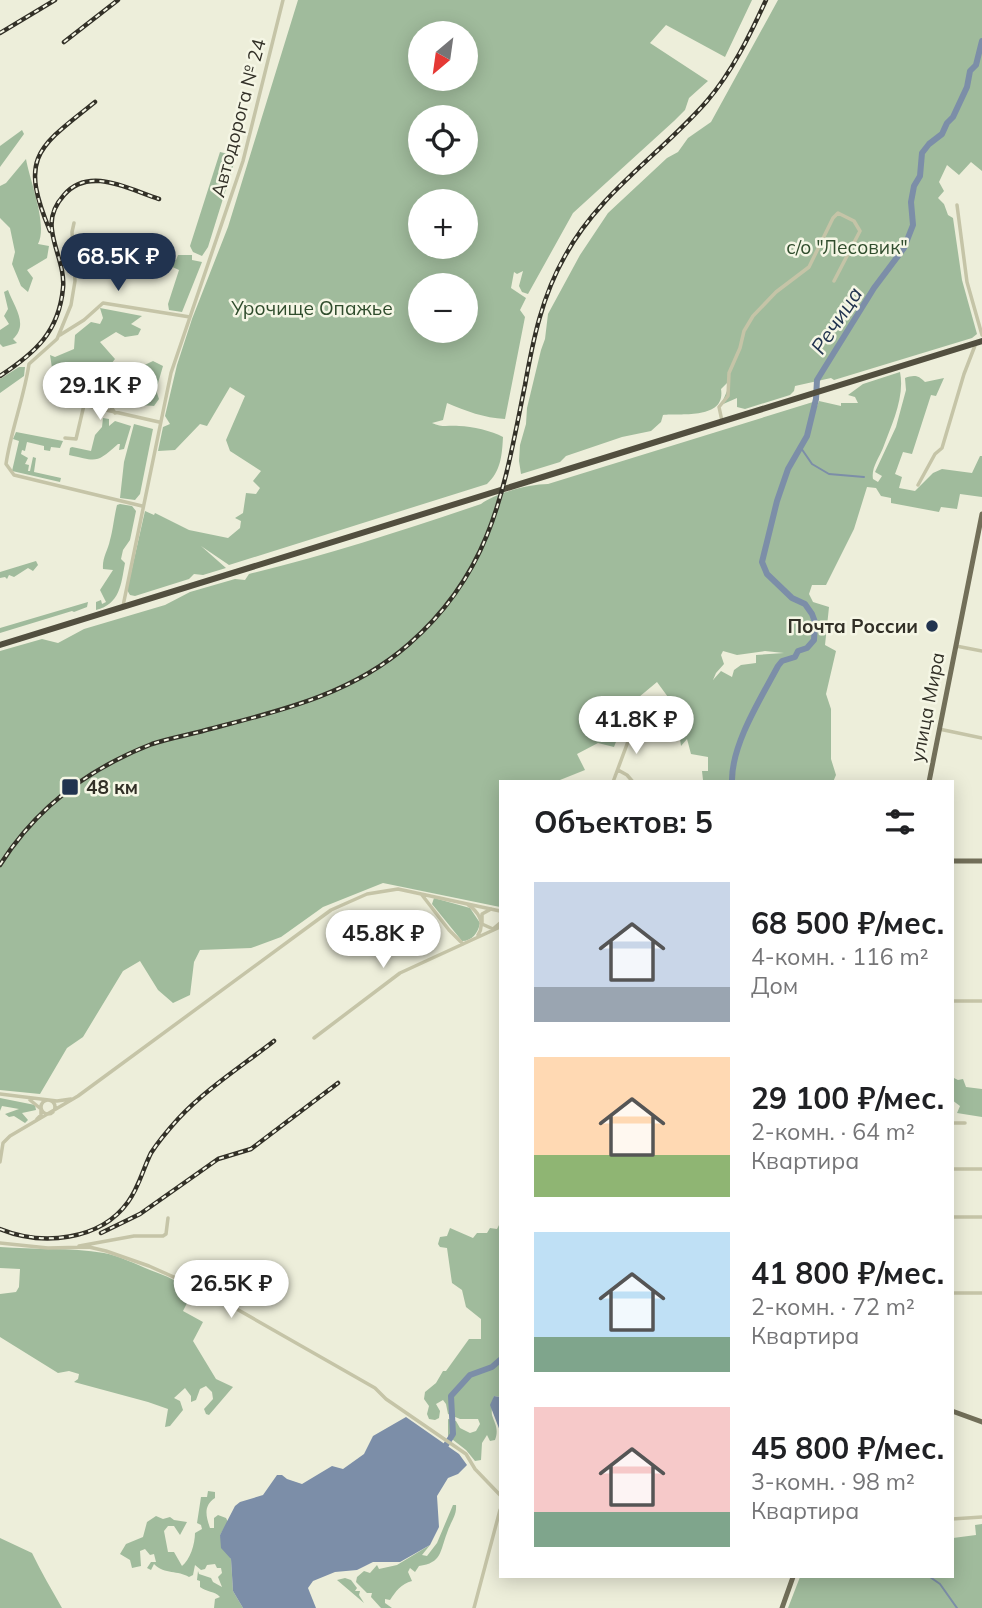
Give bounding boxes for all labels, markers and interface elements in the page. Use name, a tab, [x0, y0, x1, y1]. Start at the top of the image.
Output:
north arrow	[408, 21, 478, 91]
map controls	[408, 21, 478, 343]
street label: Автодорога № 24	[205, 36, 271, 200]
button: locate	[408, 105, 478, 175]
button: +	[408, 189, 478, 259]
pin: 68.5K ₽	[53, 233, 183, 293]
park label: с/о "Лесовик"	[786, 235, 908, 259]
text: 68.5K ₽	[77, 241, 159, 270]
button: −	[408, 273, 478, 343]
water label: Речица	[805, 281, 867, 358]
park label: Урочище Опажье	[230, 296, 393, 320]
pin: 29.1K ₽	[35, 362, 165, 422]
text: 29.1K ₽	[59, 370, 141, 399]
place label: Почта России	[787, 614, 918, 638]
marker: Почта России	[924, 618, 940, 634]
street label: улица Мира	[905, 650, 949, 764]
pin: 41.8K ₽	[571, 696, 701, 756]
text: 41.8K ₽	[595, 704, 677, 733]
place label: 48 км	[86, 775, 138, 799]
marker: 48 км	[60, 777, 80, 797]
text: Объектов: 5	[534, 803, 713, 841]
icon: filters	[881, 803, 919, 841]
text: 68 500 ₽/мес.	[751, 904, 944, 942]
icon: home	[590, 910, 674, 994]
pin: 45.8K ₽	[318, 911, 448, 970]
text: 45.8K ₽	[342, 918, 424, 947]
text: 4-комн. · 116 m²	[751, 942, 929, 971]
text: Дом	[751, 971, 798, 1000]
text: 29 100 ₽/мес.	[751, 1079, 944, 1117]
icon: home	[590, 1085, 674, 1169]
text: 2-комн. · 64 m²	[751, 1117, 915, 1146]
text: Квартира	[751, 1146, 859, 1175]
text: 41 800 ₽/мес.	[751, 1254, 944, 1292]
pin: 26.5K ₽	[166, 1260, 296, 1320]
icon: home	[590, 1260, 674, 1344]
text: 26.5K ₽	[190, 1268, 272, 1297]
text: 2-комн. · 72 m²	[751, 1292, 915, 1321]
text: Квартира	[751, 1321, 859, 1350]
text: 45 800 ₽/мес.	[751, 1429, 944, 1467]
icon: home	[590, 1435, 674, 1519]
text: 3-комн. · 98 m²	[751, 1467, 915, 1496]
text: Квартира	[751, 1496, 859, 1525]

